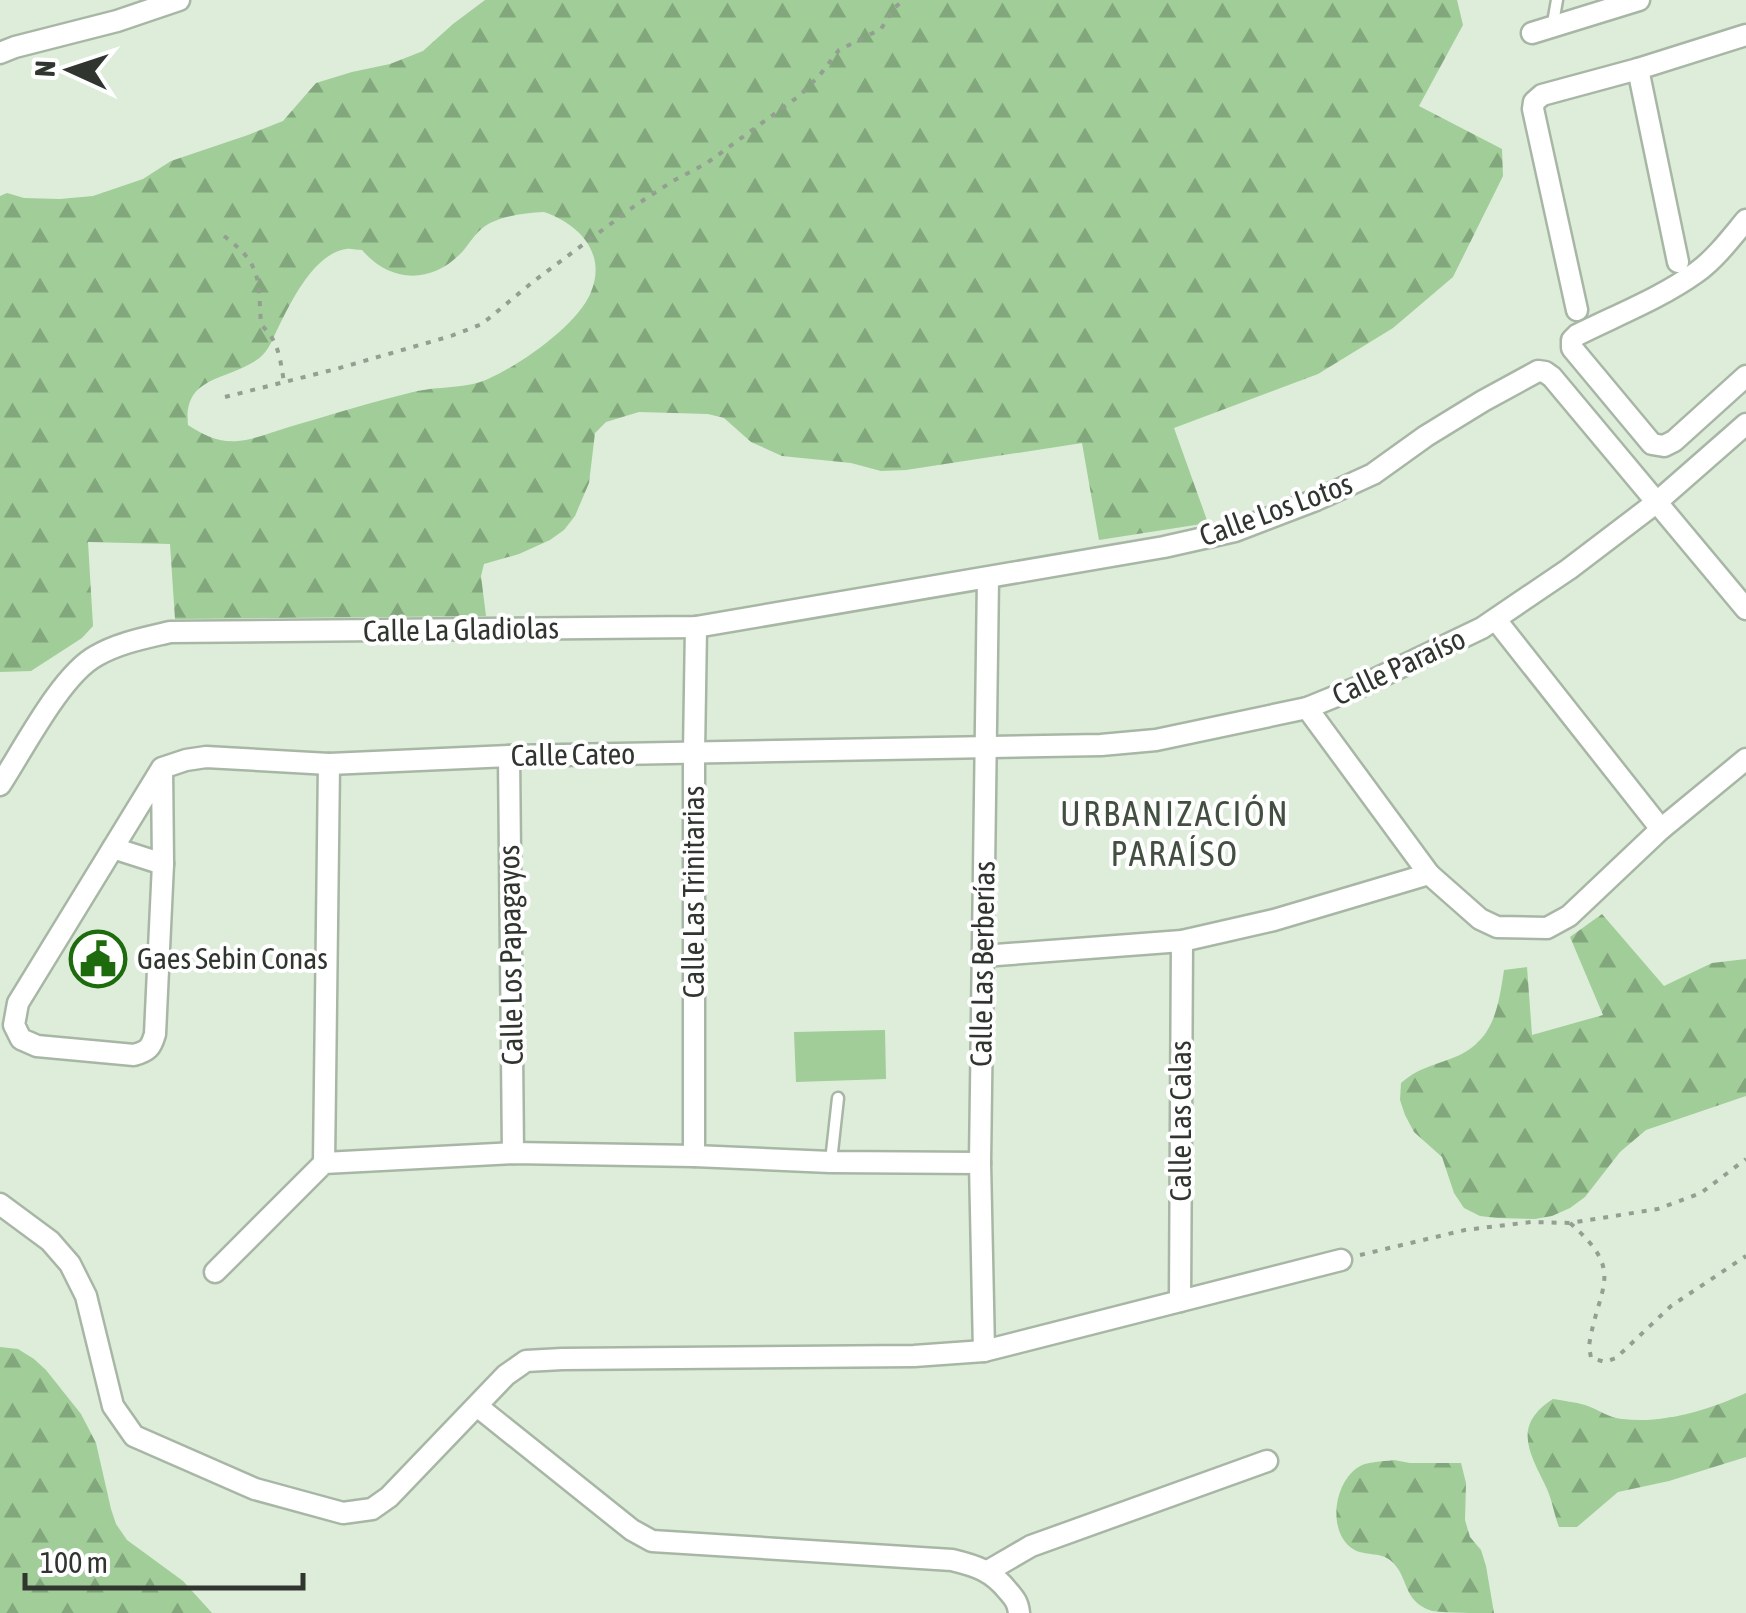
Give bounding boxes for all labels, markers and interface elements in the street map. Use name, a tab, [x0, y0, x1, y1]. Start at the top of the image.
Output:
north arrow	[20, 20, 120, 120]
text: N	[29, 60, 61, 78]
street label: Calle Los Lotos	[1195, 466, 1357, 552]
street label: Calle La Gladiolas	[363, 610, 559, 648]
street label: Calle Paraíso	[1327, 621, 1470, 712]
street label: Calle Cateo	[511, 736, 635, 772]
street label: Calle Las Trinitarias	[676, 786, 710, 998]
district label: URBANIZACIÓN PARAÍSO	[1060, 793, 1290, 873]
street label: Calle Los Papagayos	[491, 845, 529, 1066]
street label: Calle Las Berberías	[963, 861, 1001, 1067]
public building icon: Gaes Sebin Conas	[68, 929, 128, 989]
place label: Gaes Sebin Conas	[137, 941, 328, 975]
street label: Calle Las Calas	[1163, 1041, 1197, 1201]
scale bar	[25, 1528, 302, 1590]
text: 100 m	[40, 1545, 108, 1579]

